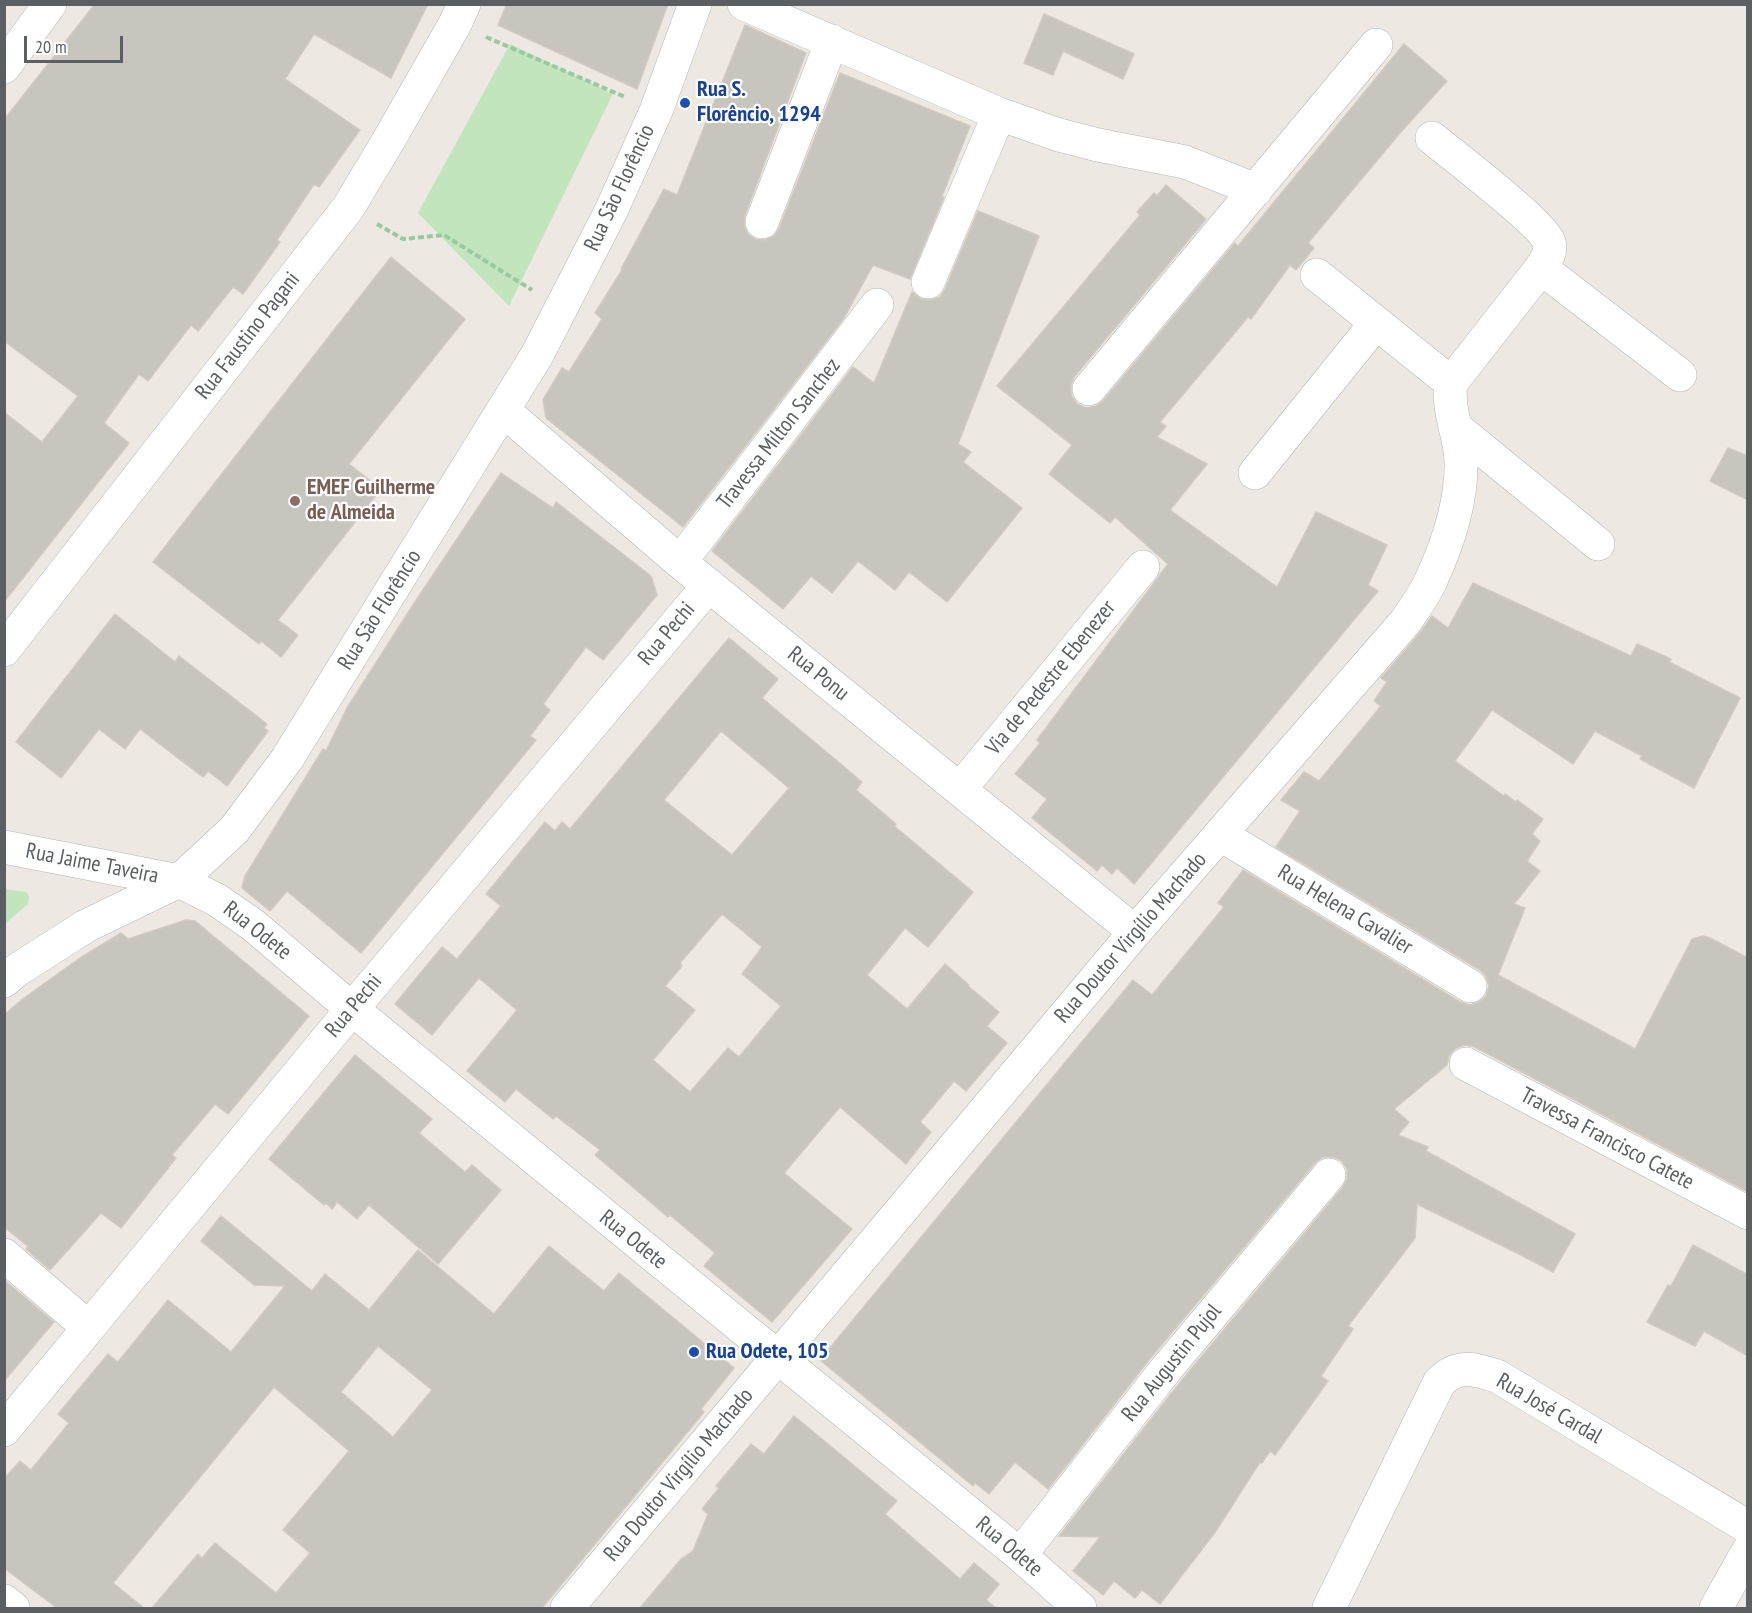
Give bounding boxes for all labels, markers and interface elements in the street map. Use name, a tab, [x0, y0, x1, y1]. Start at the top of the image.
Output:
scale bar	[27, 24, 126, 62]
text: 20 m	[35, 35, 67, 58]
place label: Rua S. Florêncio, 1294	[697, 77, 821, 128]
marker: Rua S. Florêncio, 1294	[678, 96, 692, 110]
street label: Rua São Florêncio	[579, 121, 661, 255]
street label: Rua Faustino Pagani	[190, 267, 306, 405]
street label: Travessa Milton Sanchez	[712, 353, 846, 515]
place label: EMEF Guilherme de Almeida	[307, 475, 435, 526]
marker: EMEF Guilherme de Almeida	[288, 494, 302, 508]
street label: Rua São Florêncio	[333, 545, 427, 675]
street label: Via de Pedestre Ebenezer	[981, 595, 1121, 761]
street label: Rua Pechi	[633, 597, 701, 671]
street label: Rua Ponu	[782, 641, 854, 707]
street label: Rua Jaime Taveira	[23, 838, 161, 890]
street label: Rua Doutor Virgílio Machado	[1050, 847, 1212, 1029]
street label: Rua Helena Cavalier	[1273, 859, 1417, 961]
street label: Rua Odete	[218, 896, 296, 966]
street label: Rua Pechi	[320, 969, 388, 1043]
street label: Travessa Francisco Catete	[1516, 1082, 1698, 1196]
street label: Rua Odete	[594, 1205, 672, 1275]
street label: Rua Augustin Pujol	[1117, 1299, 1227, 1427]
place label: Rua Odete, 105	[706, 1339, 828, 1365]
marker: Rua Odete, 105	[687, 1345, 701, 1359]
street label: Rua José Cardal	[1491, 1368, 1607, 1450]
street label: Rua Doutor Virgílio Machado	[599, 1383, 759, 1567]
street label: Rua Odete	[970, 1511, 1048, 1583]

